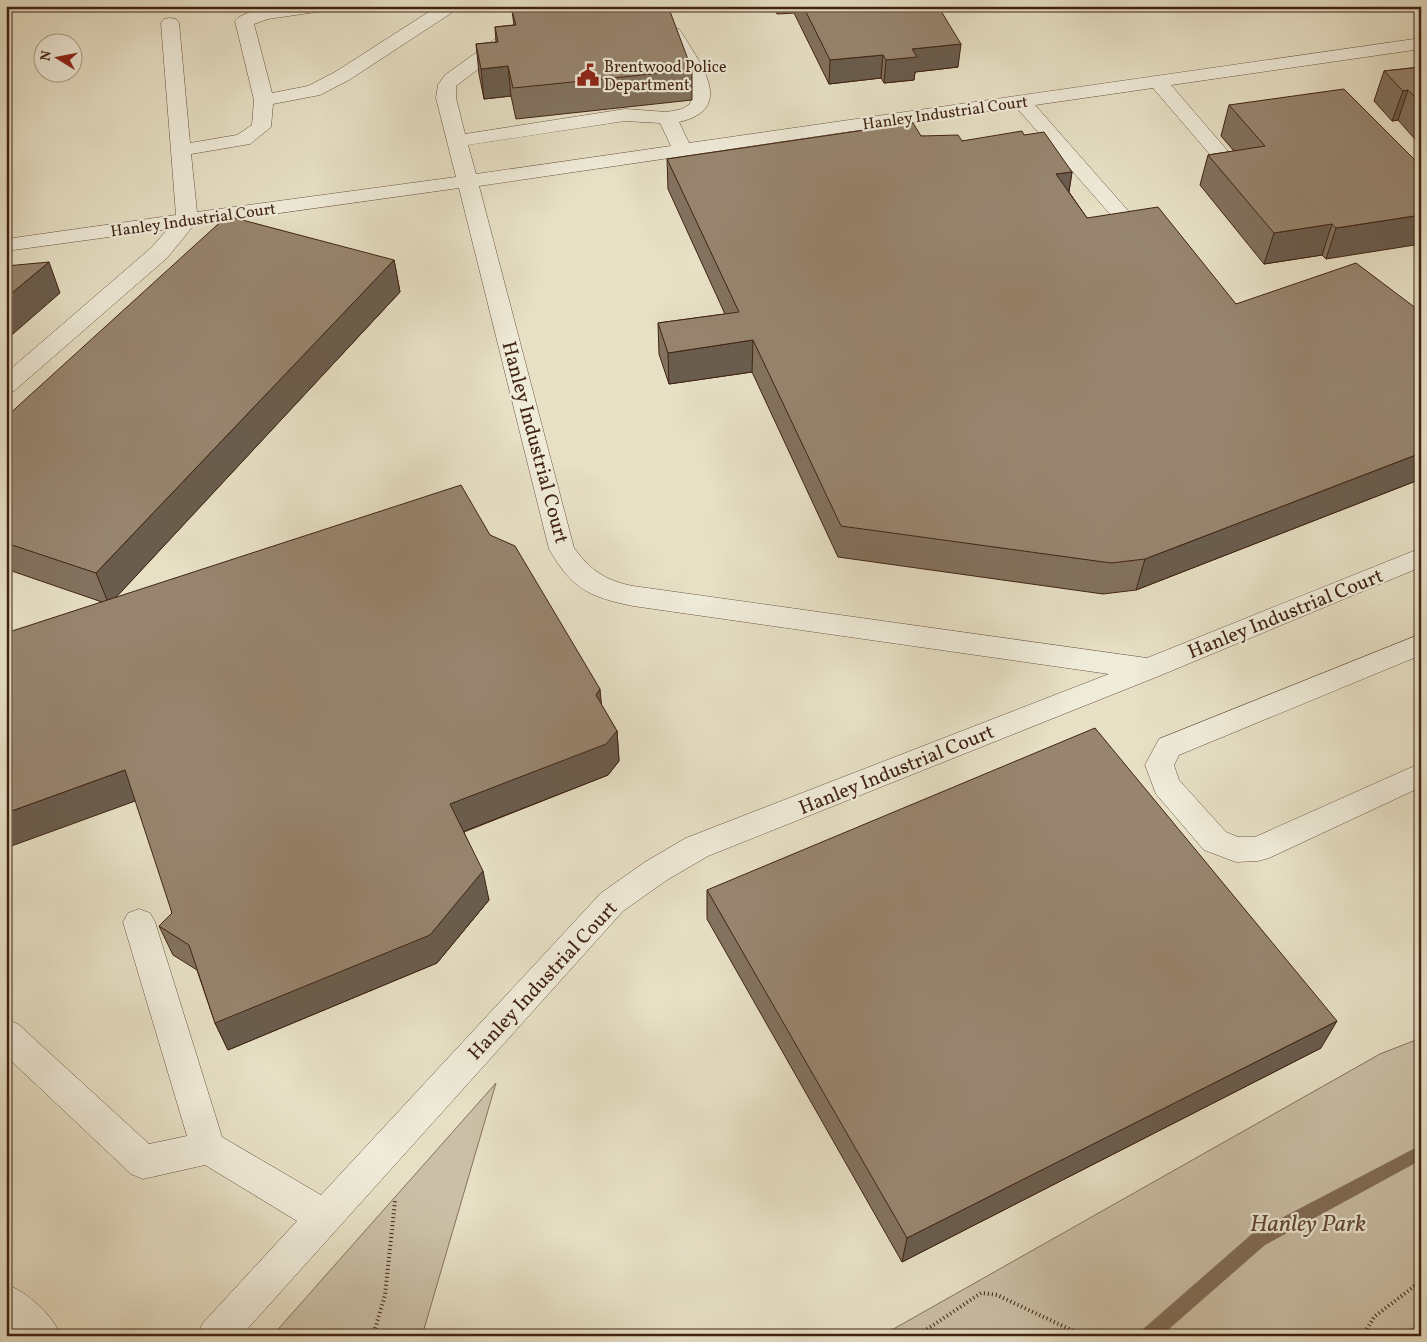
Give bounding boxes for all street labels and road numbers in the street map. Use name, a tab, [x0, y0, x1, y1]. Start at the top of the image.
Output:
street label: Hanley Industrial Court	[861, 91, 1030, 136]
street label: Hanley Industrial Court	[109, 198, 278, 243]
street label: Hanley Industrial Court	[494, 338, 575, 547]
street label: Hanley Industrial Court	[1184, 563, 1388, 667]
street label: Hanley Industrial Court	[795, 719, 999, 823]
street label: Hanley Industrial Court	[462, 896, 625, 1067]

